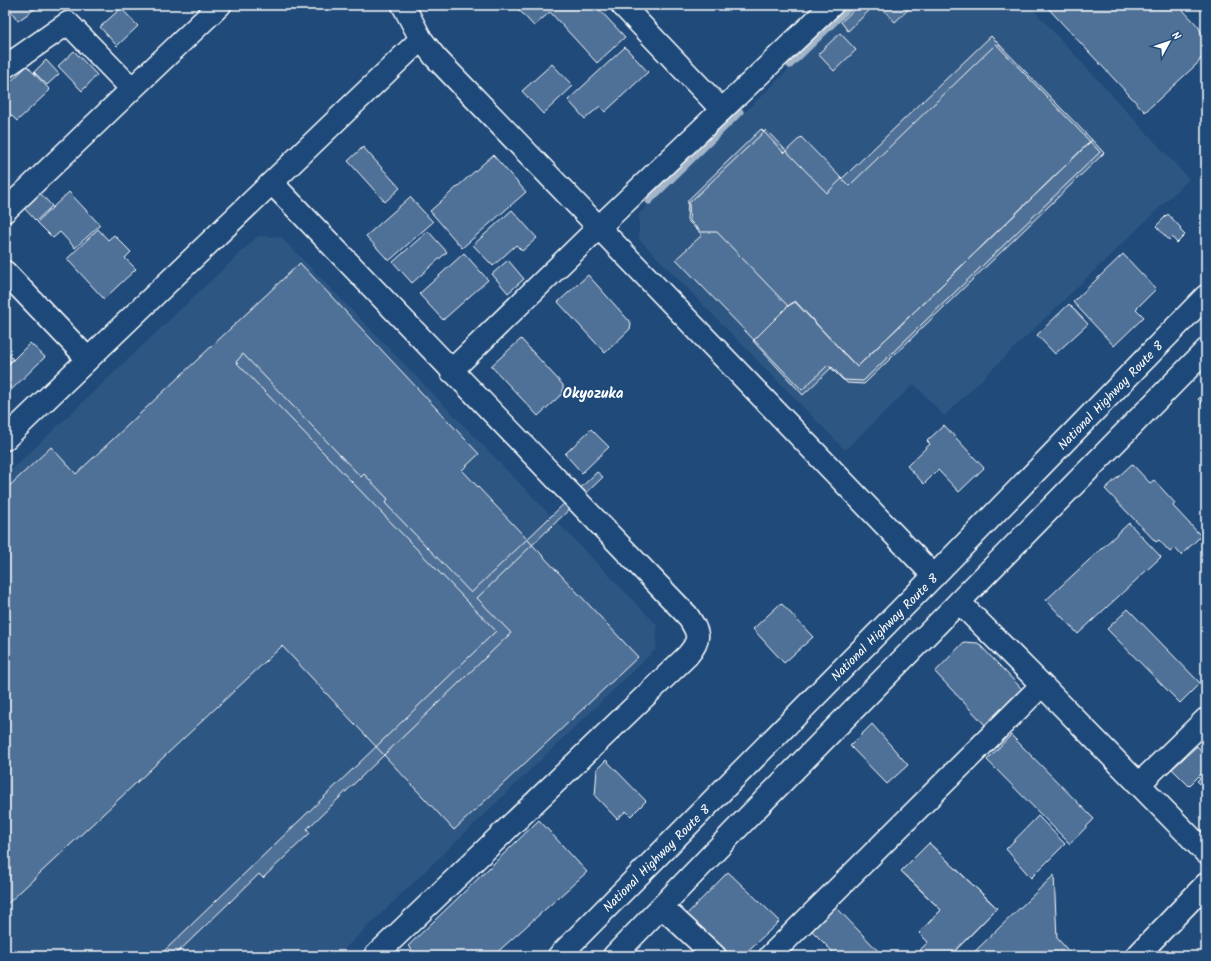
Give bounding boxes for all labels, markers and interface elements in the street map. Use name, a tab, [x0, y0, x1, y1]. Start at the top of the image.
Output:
north arrow	[1149, 22, 1189, 62]
text: N	[1167, 28, 1185, 45]
street label: National Highway Route 8	[1053, 336, 1169, 456]
district label: Okyozuka	[563, 382, 624, 406]
street label: National Highway Route 8	[826, 569, 944, 687]
street label: National Highway Route 8	[598, 800, 716, 918]

